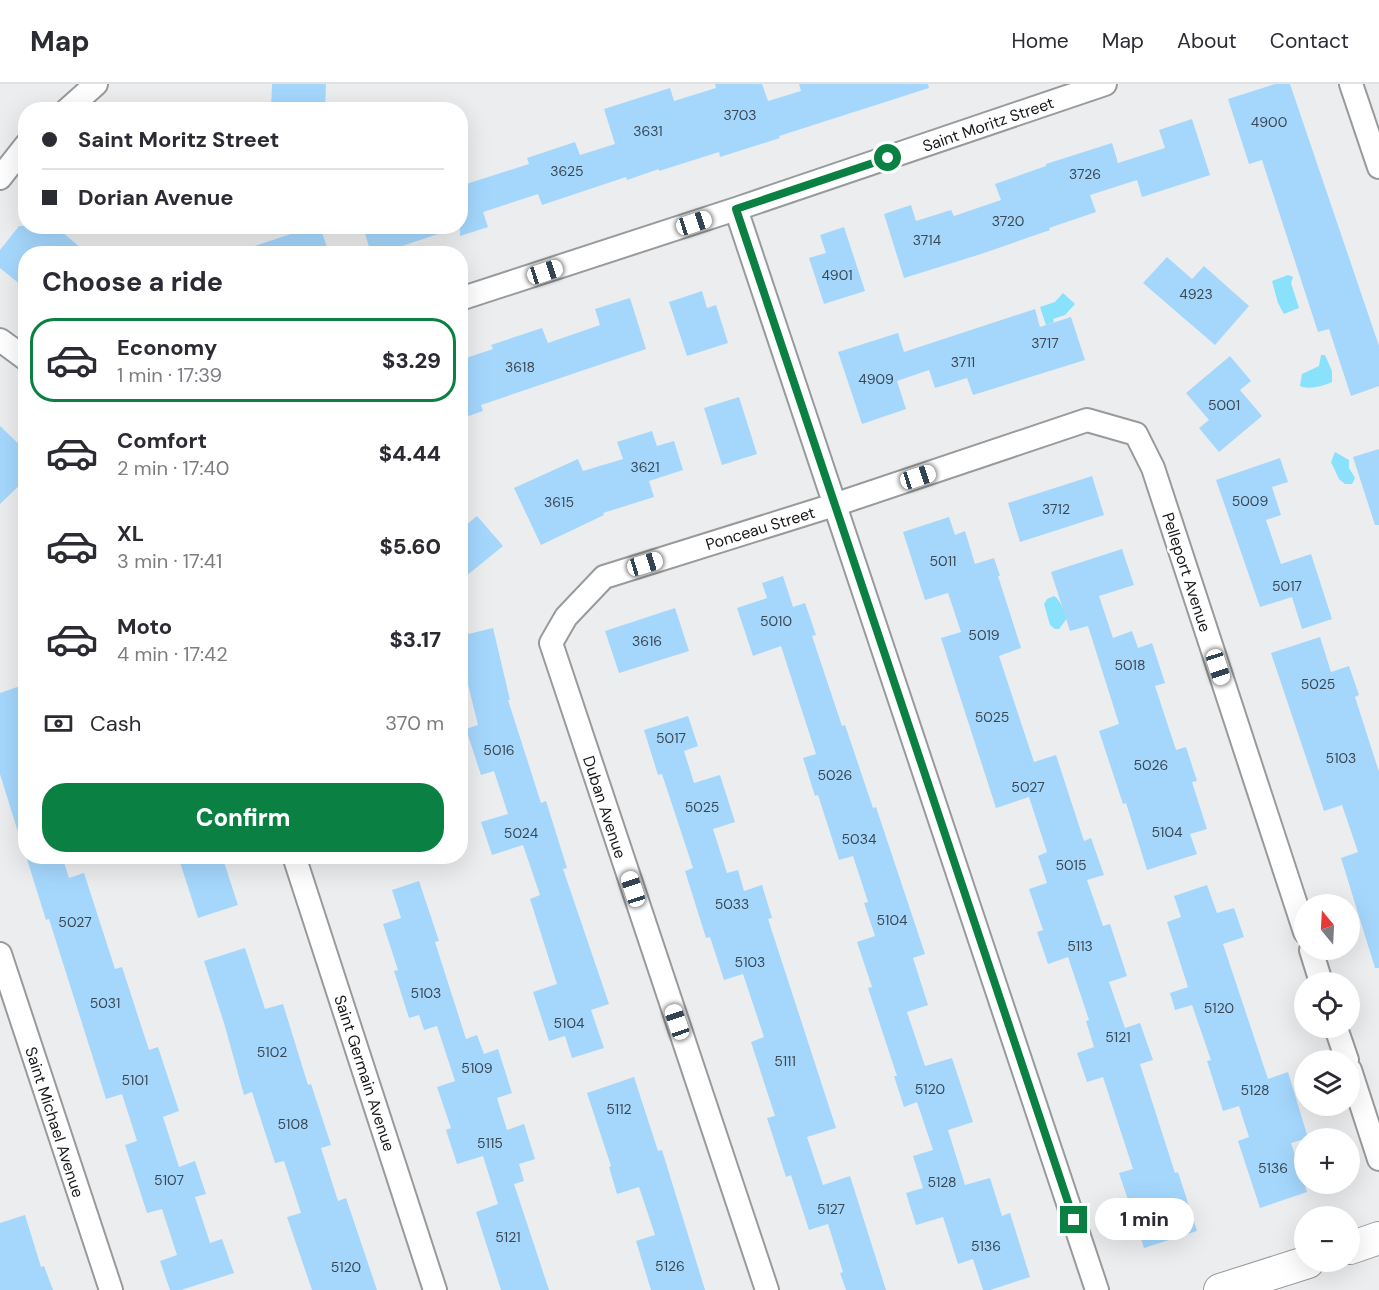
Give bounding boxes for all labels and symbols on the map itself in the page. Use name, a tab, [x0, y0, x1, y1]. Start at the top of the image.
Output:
street label: Saint Moritz Street	[920, 92, 1057, 157]
house number: 3703	[723, 106, 757, 124]
house number: 4900	[1251, 113, 1287, 131]
house number: 3631	[633, 122, 663, 140]
route start	[874, 144, 901, 171]
house number: 3625	[550, 162, 584, 180]
house number: 3726	[1069, 165, 1101, 183]
car	[674, 209, 714, 237]
house number: 3720	[992, 212, 1024, 230]
house number: 3714	[913, 231, 942, 249]
car	[525, 258, 565, 286]
house number: 4901	[821, 266, 853, 284]
house number: 4923	[1179, 285, 1213, 303]
house number: 3717	[1031, 334, 1059, 352]
house number: 3711	[951, 353, 975, 371]
house number: 3618	[505, 358, 535, 376]
house number: 4909	[858, 370, 894, 388]
house number: 5001	[1208, 396, 1240, 414]
house number: 3621	[630, 458, 660, 476]
car	[898, 463, 938, 491]
house number: 5009	[1232, 492, 1268, 510]
house number: 3615	[544, 493, 574, 511]
house number: 3712	[1042, 500, 1070, 518]
street label: Ponceau Street	[703, 502, 817, 555]
street label: Pelleport Avenue	[1157, 510, 1216, 635]
car	[625, 550, 665, 578]
house number: 5011	[930, 552, 956, 570]
house number: 5017	[1272, 577, 1302, 595]
house number: 5010	[760, 612, 792, 630]
house number: 5019	[968, 626, 1000, 644]
house number: 3616	[632, 632, 662, 650]
car	[1204, 647, 1232, 687]
house number: 5018	[1115, 656, 1146, 674]
house number: 5025	[1301, 675, 1335, 693]
house number: 5025	[975, 708, 1009, 726]
house number: 5017	[656, 729, 686, 747]
house number: 5016	[483, 741, 515, 759]
house number: 5103	[1326, 749, 1356, 767]
street label: Duban Avenue	[578, 753, 631, 861]
house number: 5026	[1134, 756, 1168, 774]
house number: 5026	[818, 766, 852, 784]
house number: 5027	[1011, 778, 1045, 796]
house number: 5025	[685, 798, 719, 816]
house number: 5104	[1152, 823, 1183, 841]
house number: 5024	[504, 824, 539, 842]
house number: 5034	[842, 830, 877, 848]
house number: 5015	[1055, 856, 1087, 874]
car	[619, 869, 647, 909]
north arrow	[1294, 894, 1360, 960]
house number: 5033	[715, 895, 749, 913]
house number: 5104	[877, 911, 908, 929]
house number: 5027	[58, 913, 92, 931]
house number: 5113	[1067, 937, 1093, 955]
house number: 5103	[735, 953, 765, 971]
house number: 5103	[411, 984, 441, 1002]
street label: Saint Germain Avenue	[329, 992, 400, 1154]
house number: 5031	[90, 994, 120, 1012]
house number: 5120	[1204, 999, 1234, 1017]
car	[663, 1002, 691, 1042]
house number: 5104	[554, 1014, 585, 1032]
house number: 5121	[1105, 1028, 1131, 1046]
house number: 5102	[257, 1043, 287, 1061]
street label: Saint Michael Avenue	[20, 1044, 89, 1200]
house number: 5111	[774, 1052, 796, 1070]
house number: 5109	[461, 1059, 493, 1077]
house number: 5101	[122, 1071, 148, 1089]
house number: 5120	[915, 1080, 945, 1098]
house number: 5128	[1240, 1081, 1270, 1099]
house number: 5112	[606, 1100, 632, 1118]
house number: 5108	[278, 1115, 309, 1133]
house number: 5115	[477, 1134, 503, 1152]
house number: 5136	[1258, 1159, 1288, 1177]
house number: 5107	[154, 1171, 184, 1189]
house number: 5128	[927, 1173, 957, 1191]
callout: 1 min	[1095, 1199, 1194, 1241]
house number: 5127	[817, 1200, 845, 1218]
route end	[1060, 1206, 1087, 1233]
house number: 5121	[495, 1228, 521, 1246]
house number: 5136	[971, 1237, 1001, 1255]
house number: 5126	[655, 1257, 685, 1275]
house number: 5120	[331, 1258, 361, 1276]

